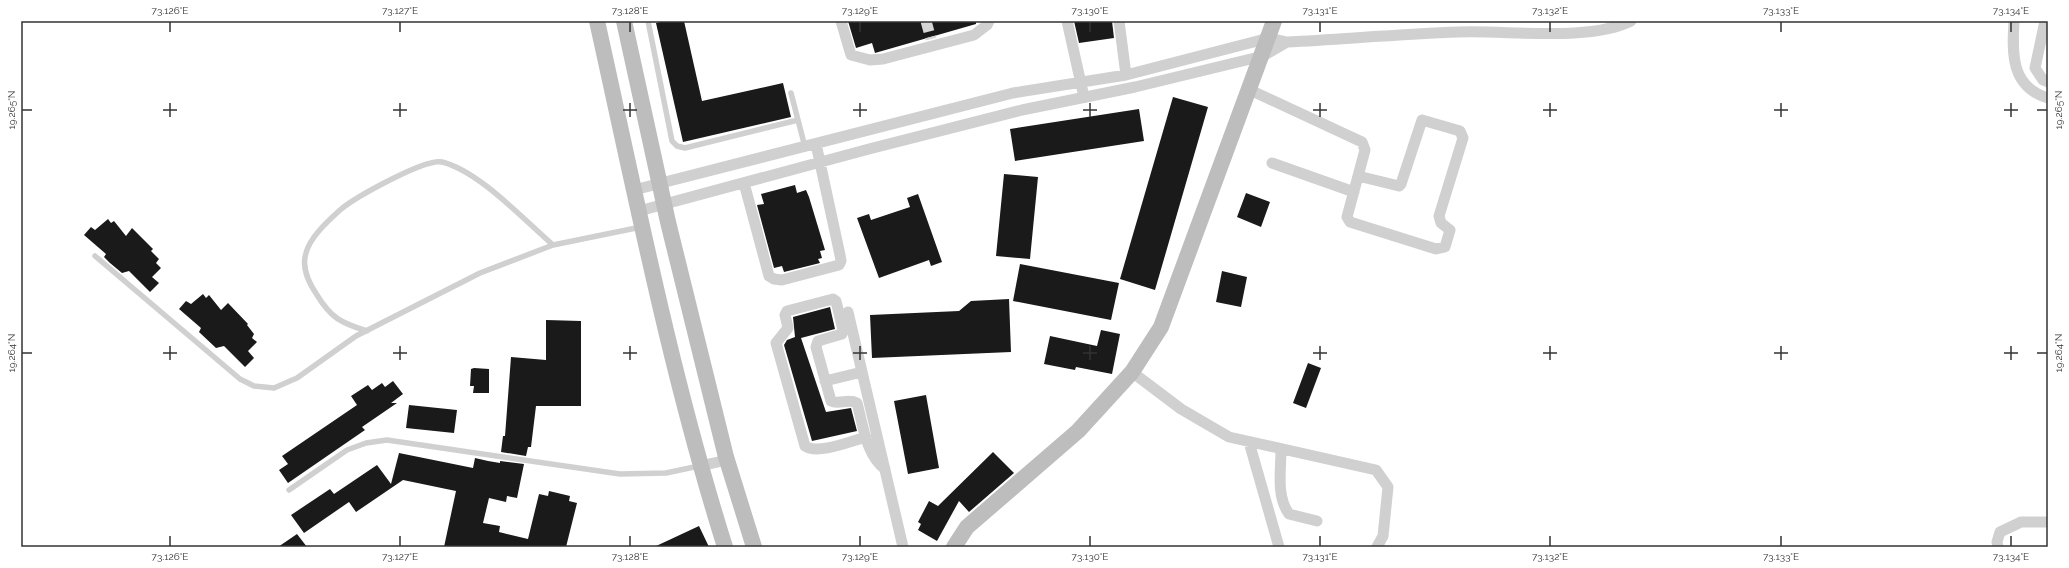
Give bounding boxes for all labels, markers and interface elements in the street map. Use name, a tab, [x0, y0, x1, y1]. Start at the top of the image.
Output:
text: 73.126°E	[152, 5, 188, 16]
text: 73.127°E	[382, 5, 418, 16]
text: 73.128°E	[612, 5, 648, 16]
text: 73.129°E	[842, 5, 878, 16]
text: 73.130°E	[1072, 5, 1108, 16]
text: 73.131°E	[1302, 5, 1338, 16]
text: 73.132°E	[1532, 5, 1568, 16]
text: 73.133°E	[1763, 5, 1799, 16]
text: 73.134°E	[1993, 5, 2029, 16]
text: 19.265°N	[6, 90, 17, 130]
text: 19.265°N	[2053, 90, 2064, 130]
text: 19.264°N	[6, 334, 17, 373]
text: 19.264°N	[2053, 334, 2064, 373]
text: 73.126°E	[152, 551, 188, 562]
text: 73.127°E	[382, 551, 418, 562]
text: 73.128°E	[612, 551, 648, 562]
text: 73.129°E	[842, 551, 878, 562]
text: 73.130°E	[1072, 551, 1108, 562]
text: 73.131°E	[1302, 551, 1338, 562]
text: 73.132°E	[1532, 551, 1568, 562]
text: 73.133°E	[1763, 551, 1799, 562]
text: 73.134°E	[1993, 551, 2029, 562]

